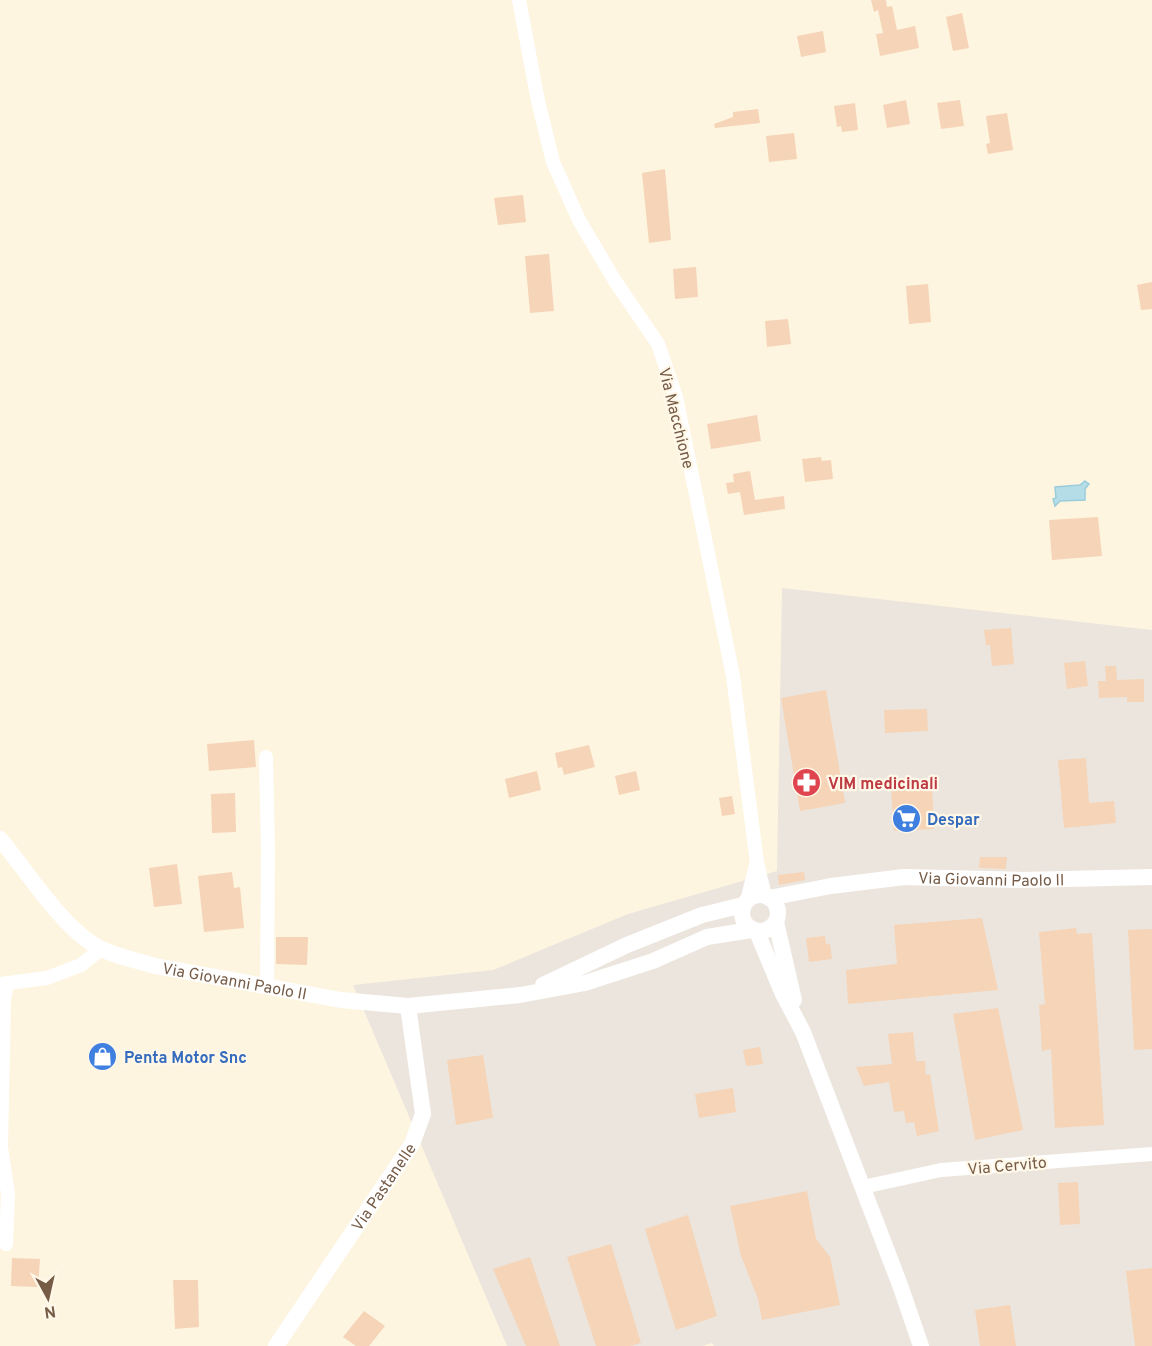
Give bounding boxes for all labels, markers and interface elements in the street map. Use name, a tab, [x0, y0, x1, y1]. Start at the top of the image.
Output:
street label: Via Macchione	[653, 366, 697, 471]
pharmacy icon: VIM medicinali	[791, 767, 823, 799]
place label: VIM medicinali	[828, 775, 938, 795]
supermarket icon: Despar	[890, 803, 922, 835]
place label: Despar	[927, 811, 980, 831]
street label: Via Giovanni Paolo II	[918, 869, 1065, 892]
street label: Via Giovanni Paolo II	[160, 960, 308, 1006]
shop icon: Penta Motor Snc	[87, 1041, 119, 1073]
place label: Penta Motor Snc	[124, 1049, 247, 1069]
street label: Via Pastanelle	[348, 1140, 422, 1236]
street label: Via Cervito	[967, 1154, 1048, 1180]
north arrow	[18, 1268, 78, 1328]
text: N	[43, 1300, 57, 1322]

